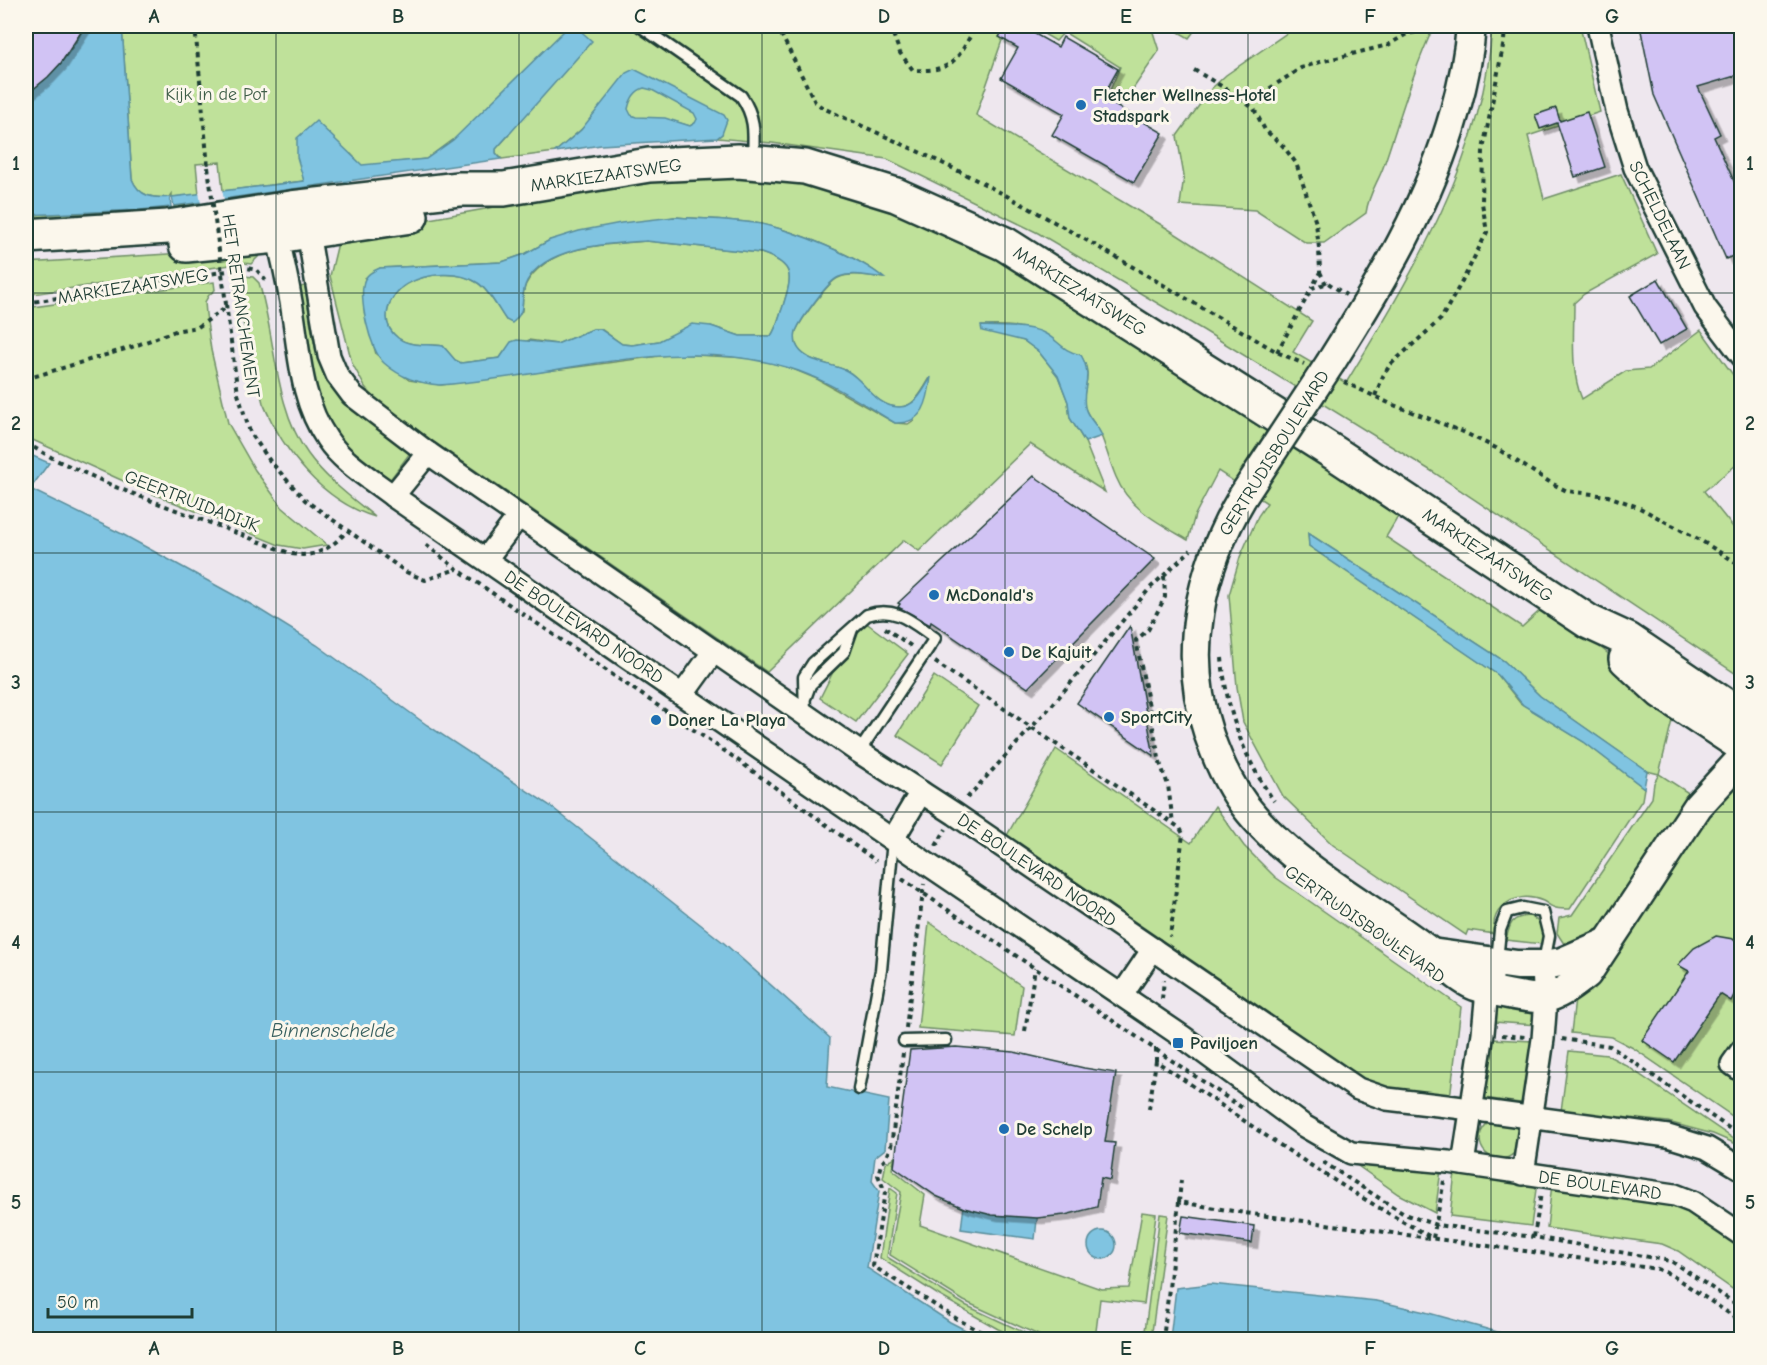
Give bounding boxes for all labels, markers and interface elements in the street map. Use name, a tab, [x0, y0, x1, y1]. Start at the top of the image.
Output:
text: A	[148, 5, 160, 28]
text: B	[392, 5, 404, 28]
text: C	[634, 5, 646, 28]
text: D	[878, 5, 890, 28]
text: E	[1120, 5, 1132, 28]
text: F	[1364, 5, 1376, 28]
text: G	[1605, 5, 1619, 28]
park label: Kijk in de Pot	[165, 84, 268, 105]
place label: Fletcher Wellness-Hotel Stadspark	[1093, 85, 1276, 127]
marker: Fletcher Wellness-Hotel Stadspark	[1074, 98, 1088, 112]
text: 1	[12, 152, 20, 175]
text: 1	[1746, 152, 1754, 175]
street label: MARKIEZAATSWEG	[529, 154, 683, 197]
street label: SCHELDELAAN	[1624, 158, 1695, 273]
street label: HET RETRANCHEMENT	[217, 213, 264, 400]
street label: MARKIEZAATSWEG	[1009, 242, 1150, 341]
street label: MARKIEZAATSWEG	[56, 264, 210, 309]
street label: GERTRUDISBOULEVARD	[1215, 367, 1334, 540]
text: 2	[11, 412, 21, 435]
text: 2	[1745, 412, 1755, 435]
street label: GEERTRUIDADIJK	[121, 466, 262, 537]
street label: MARKIEZAATSWEG	[1419, 504, 1557, 607]
street label: DE BOULEVARD NOORD	[500, 566, 667, 688]
place label: McDonald's	[946, 585, 1034, 606]
marker: McDonald's	[927, 588, 941, 602]
place label: De Kajuit	[1021, 642, 1092, 663]
marker: De Kajuit	[1002, 645, 1016, 659]
text: 3	[11, 671, 21, 694]
text: 3	[1745, 671, 1755, 694]
place label: SportCity	[1121, 707, 1193, 728]
place label: Doner La Playa	[668, 710, 786, 731]
marker: SportCity	[1102, 710, 1116, 724]
marker: Doner La Playa	[649, 713, 663, 727]
street label: DE BOULEVARD NOORD	[953, 809, 1120, 931]
street label: GERTRUDISBOULEVARD	[1281, 861, 1449, 988]
text: 4	[11, 931, 21, 954]
text: 4	[1745, 931, 1755, 954]
water label: Binnenschelde	[271, 1019, 395, 1042]
place label: Paviljoen	[1190, 1033, 1258, 1054]
marker: Paviljoen	[1171, 1036, 1185, 1050]
place label: De Schelp	[1016, 1119, 1093, 1140]
marker: De Schelp	[997, 1122, 1011, 1136]
street label: DE BOULEVARD	[1537, 1166, 1663, 1205]
text: 5	[11, 1191, 21, 1214]
text: 5	[1745, 1191, 1755, 1214]
scale bar	[48, 1281, 192, 1319]
text: 50 m	[57, 1292, 99, 1313]
text: A	[148, 1337, 160, 1360]
text: B	[392, 1337, 404, 1360]
text: C	[634, 1337, 646, 1360]
text: D	[878, 1337, 890, 1360]
text: E	[1120, 1337, 1132, 1360]
text: F	[1364, 1337, 1376, 1360]
text: G	[1605, 1337, 1619, 1360]

